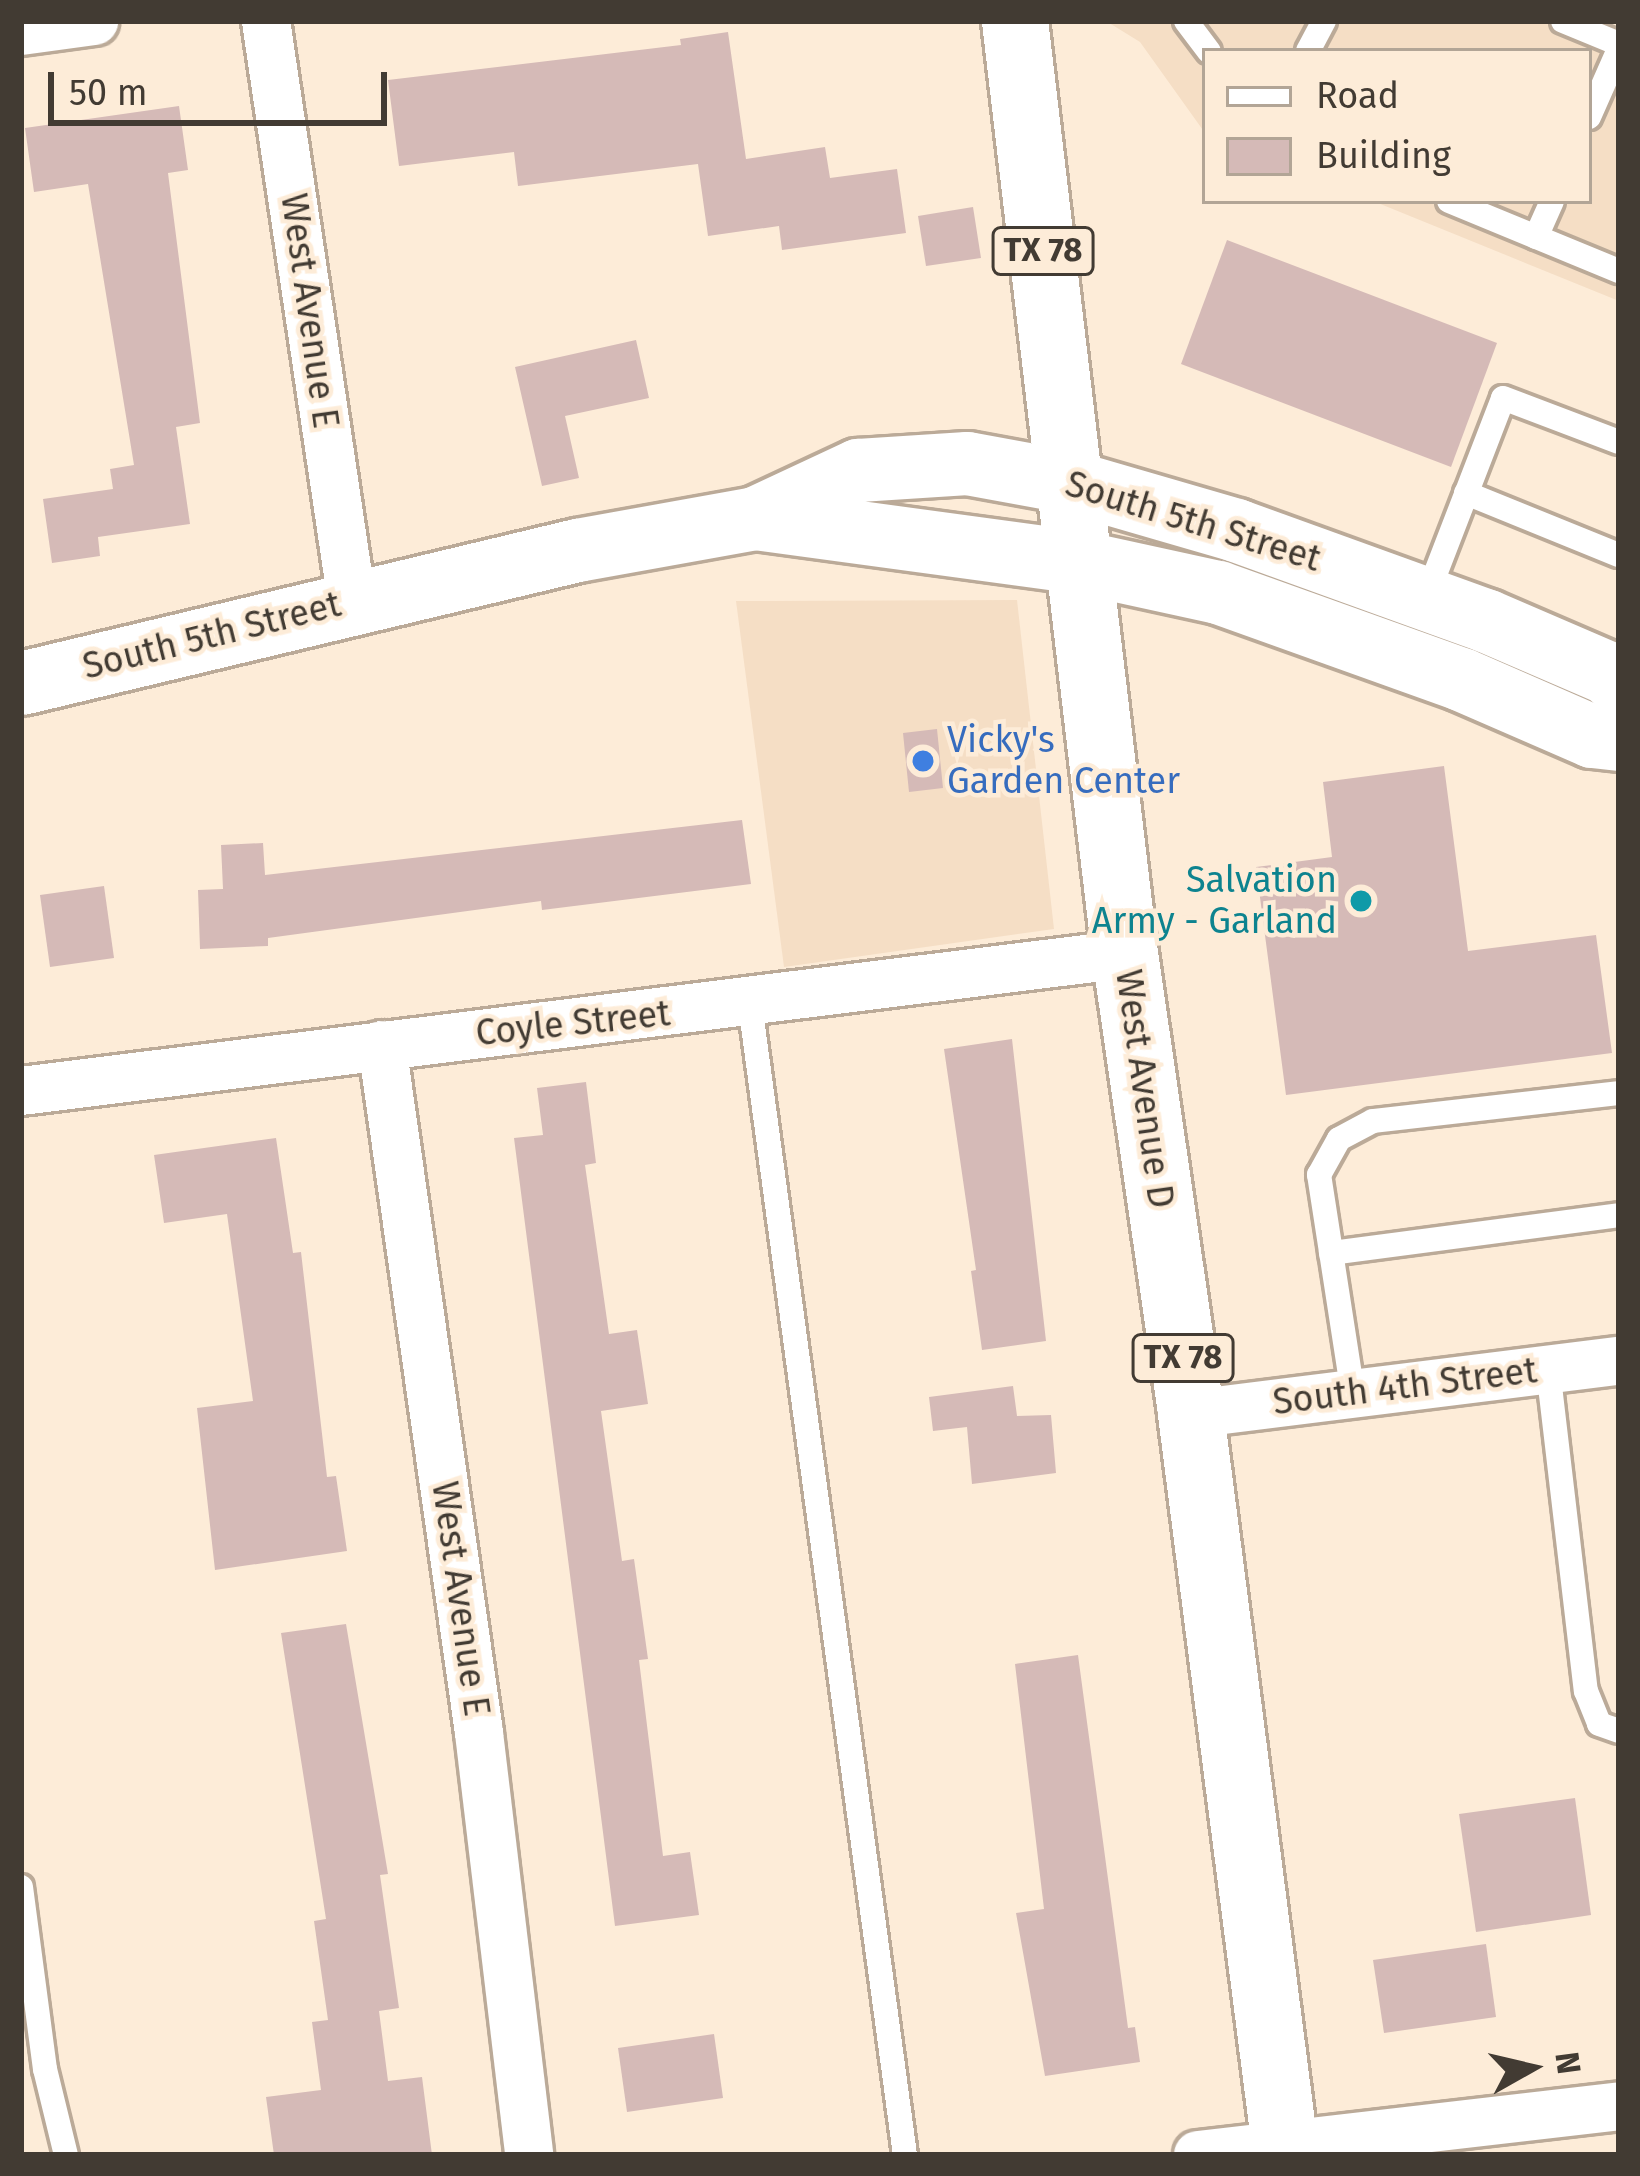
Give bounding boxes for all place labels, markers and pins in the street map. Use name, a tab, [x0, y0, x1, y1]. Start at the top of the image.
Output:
place label: Vicky's Garden Center	[947, 718, 1180, 803]
marker: Vicky's Garden Center	[910, 748, 936, 774]
place label: Salvation Army - Garland	[1092, 858, 1337, 943]
marker: Salvation Army - Garland	[1348, 888, 1374, 914]

